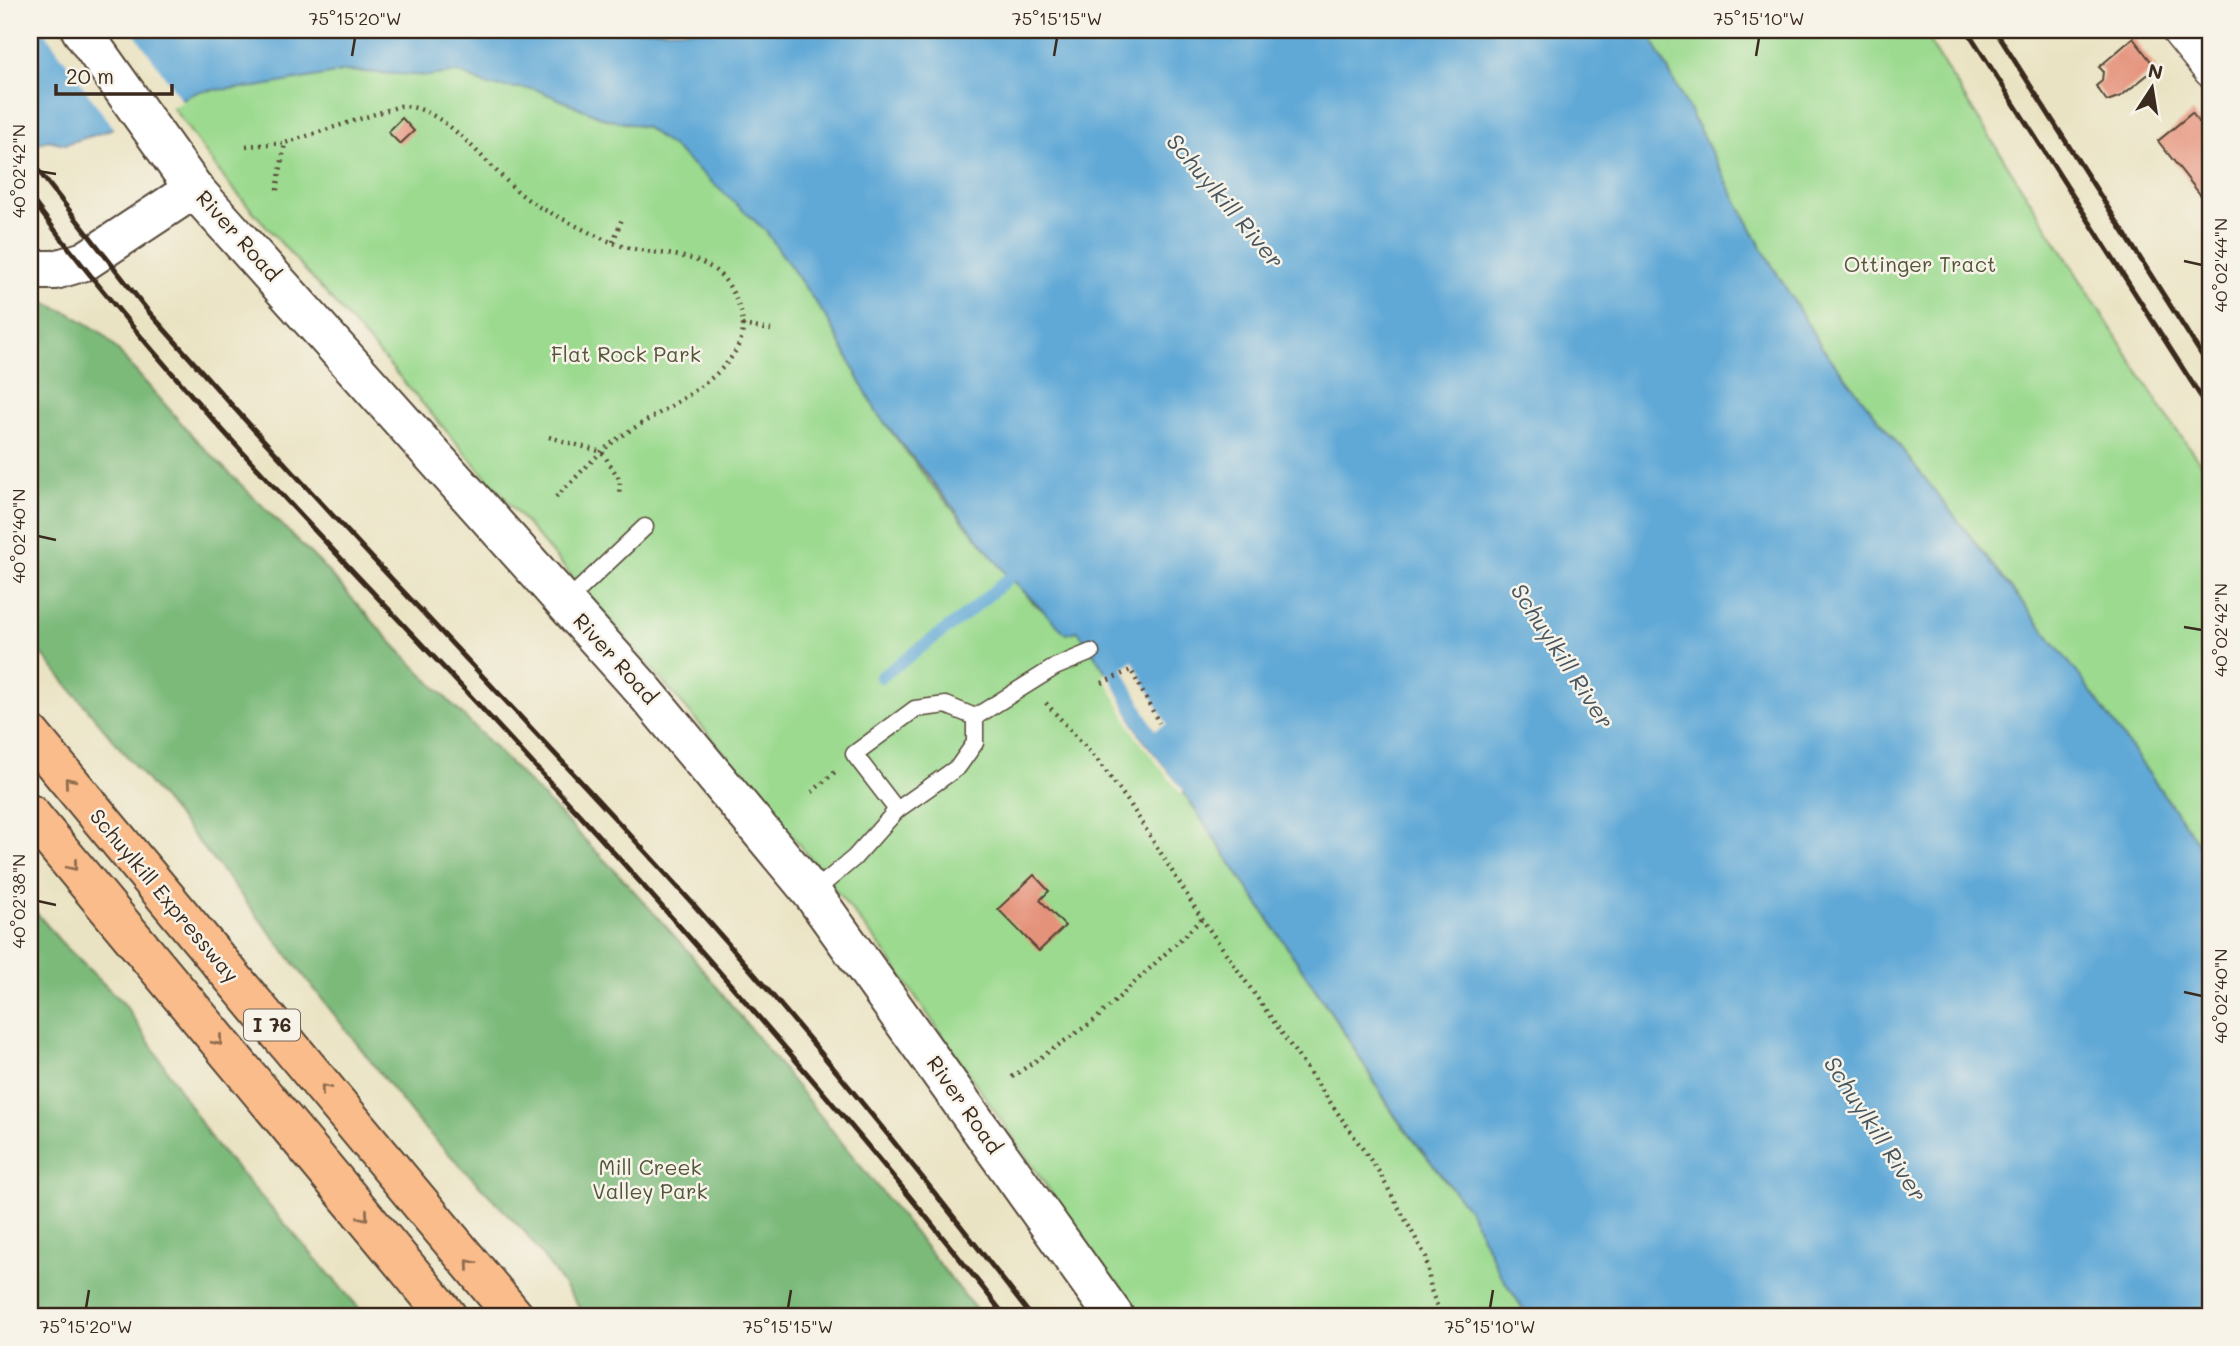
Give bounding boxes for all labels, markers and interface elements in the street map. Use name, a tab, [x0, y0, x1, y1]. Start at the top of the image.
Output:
text: 75°15'20"W	[308, 6, 402, 30]
text: 75°15'15"W	[1012, 6, 1102, 30]
text: 75°15'10"W	[1713, 6, 1805, 30]
scale bar	[56, 52, 172, 96]
north arrow	[2118, 52, 2188, 122]
text: N	[2146, 57, 2165, 85]
text: 20 m	[66, 62, 114, 89]
text: 40°02'42"N	[6, 124, 30, 218]
water label: Schuylkill River	[1160, 126, 1291, 274]
street label: River Road	[191, 184, 287, 286]
text: 40°02'44"N	[2208, 218, 2232, 312]
park label: Ottinger Tract	[1844, 250, 1996, 277]
park label: Flat Rock Park	[551, 340, 701, 367]
text: 40°02'40"N	[6, 488, 30, 584]
water label: Schuylkill River	[1505, 577, 1621, 734]
text: 40°02'42"N	[2208, 583, 2232, 677]
street label: River Road	[568, 607, 664, 709]
one-way arrow	[65, 777, 78, 790]
street label: Schuylkill Expressway	[85, 803, 246, 987]
text: 40°02'38"N	[6, 854, 30, 948]
one-way arrow	[65, 858, 77, 871]
text: 40°02'40"N	[2208, 948, 2232, 1044]
road number: I 76	[244, 1009, 300, 1040]
one-way arrow	[210, 1034, 223, 1046]
street label: River Road	[922, 1050, 1009, 1158]
water label: Schuylkill River	[1818, 1050, 1934, 1207]
one-way arrow	[321, 1084, 333, 1097]
park label: Mill Creek Valley Park	[592, 1153, 708, 1204]
one-way arrow	[356, 1208, 368, 1221]
one-way arrow	[466, 1259, 478, 1272]
text: 75°15'20"W	[39, 1314, 133, 1338]
text: 75°15'15"W	[743, 1314, 833, 1338]
text: 75°15'10"W	[1444, 1314, 1536, 1338]

